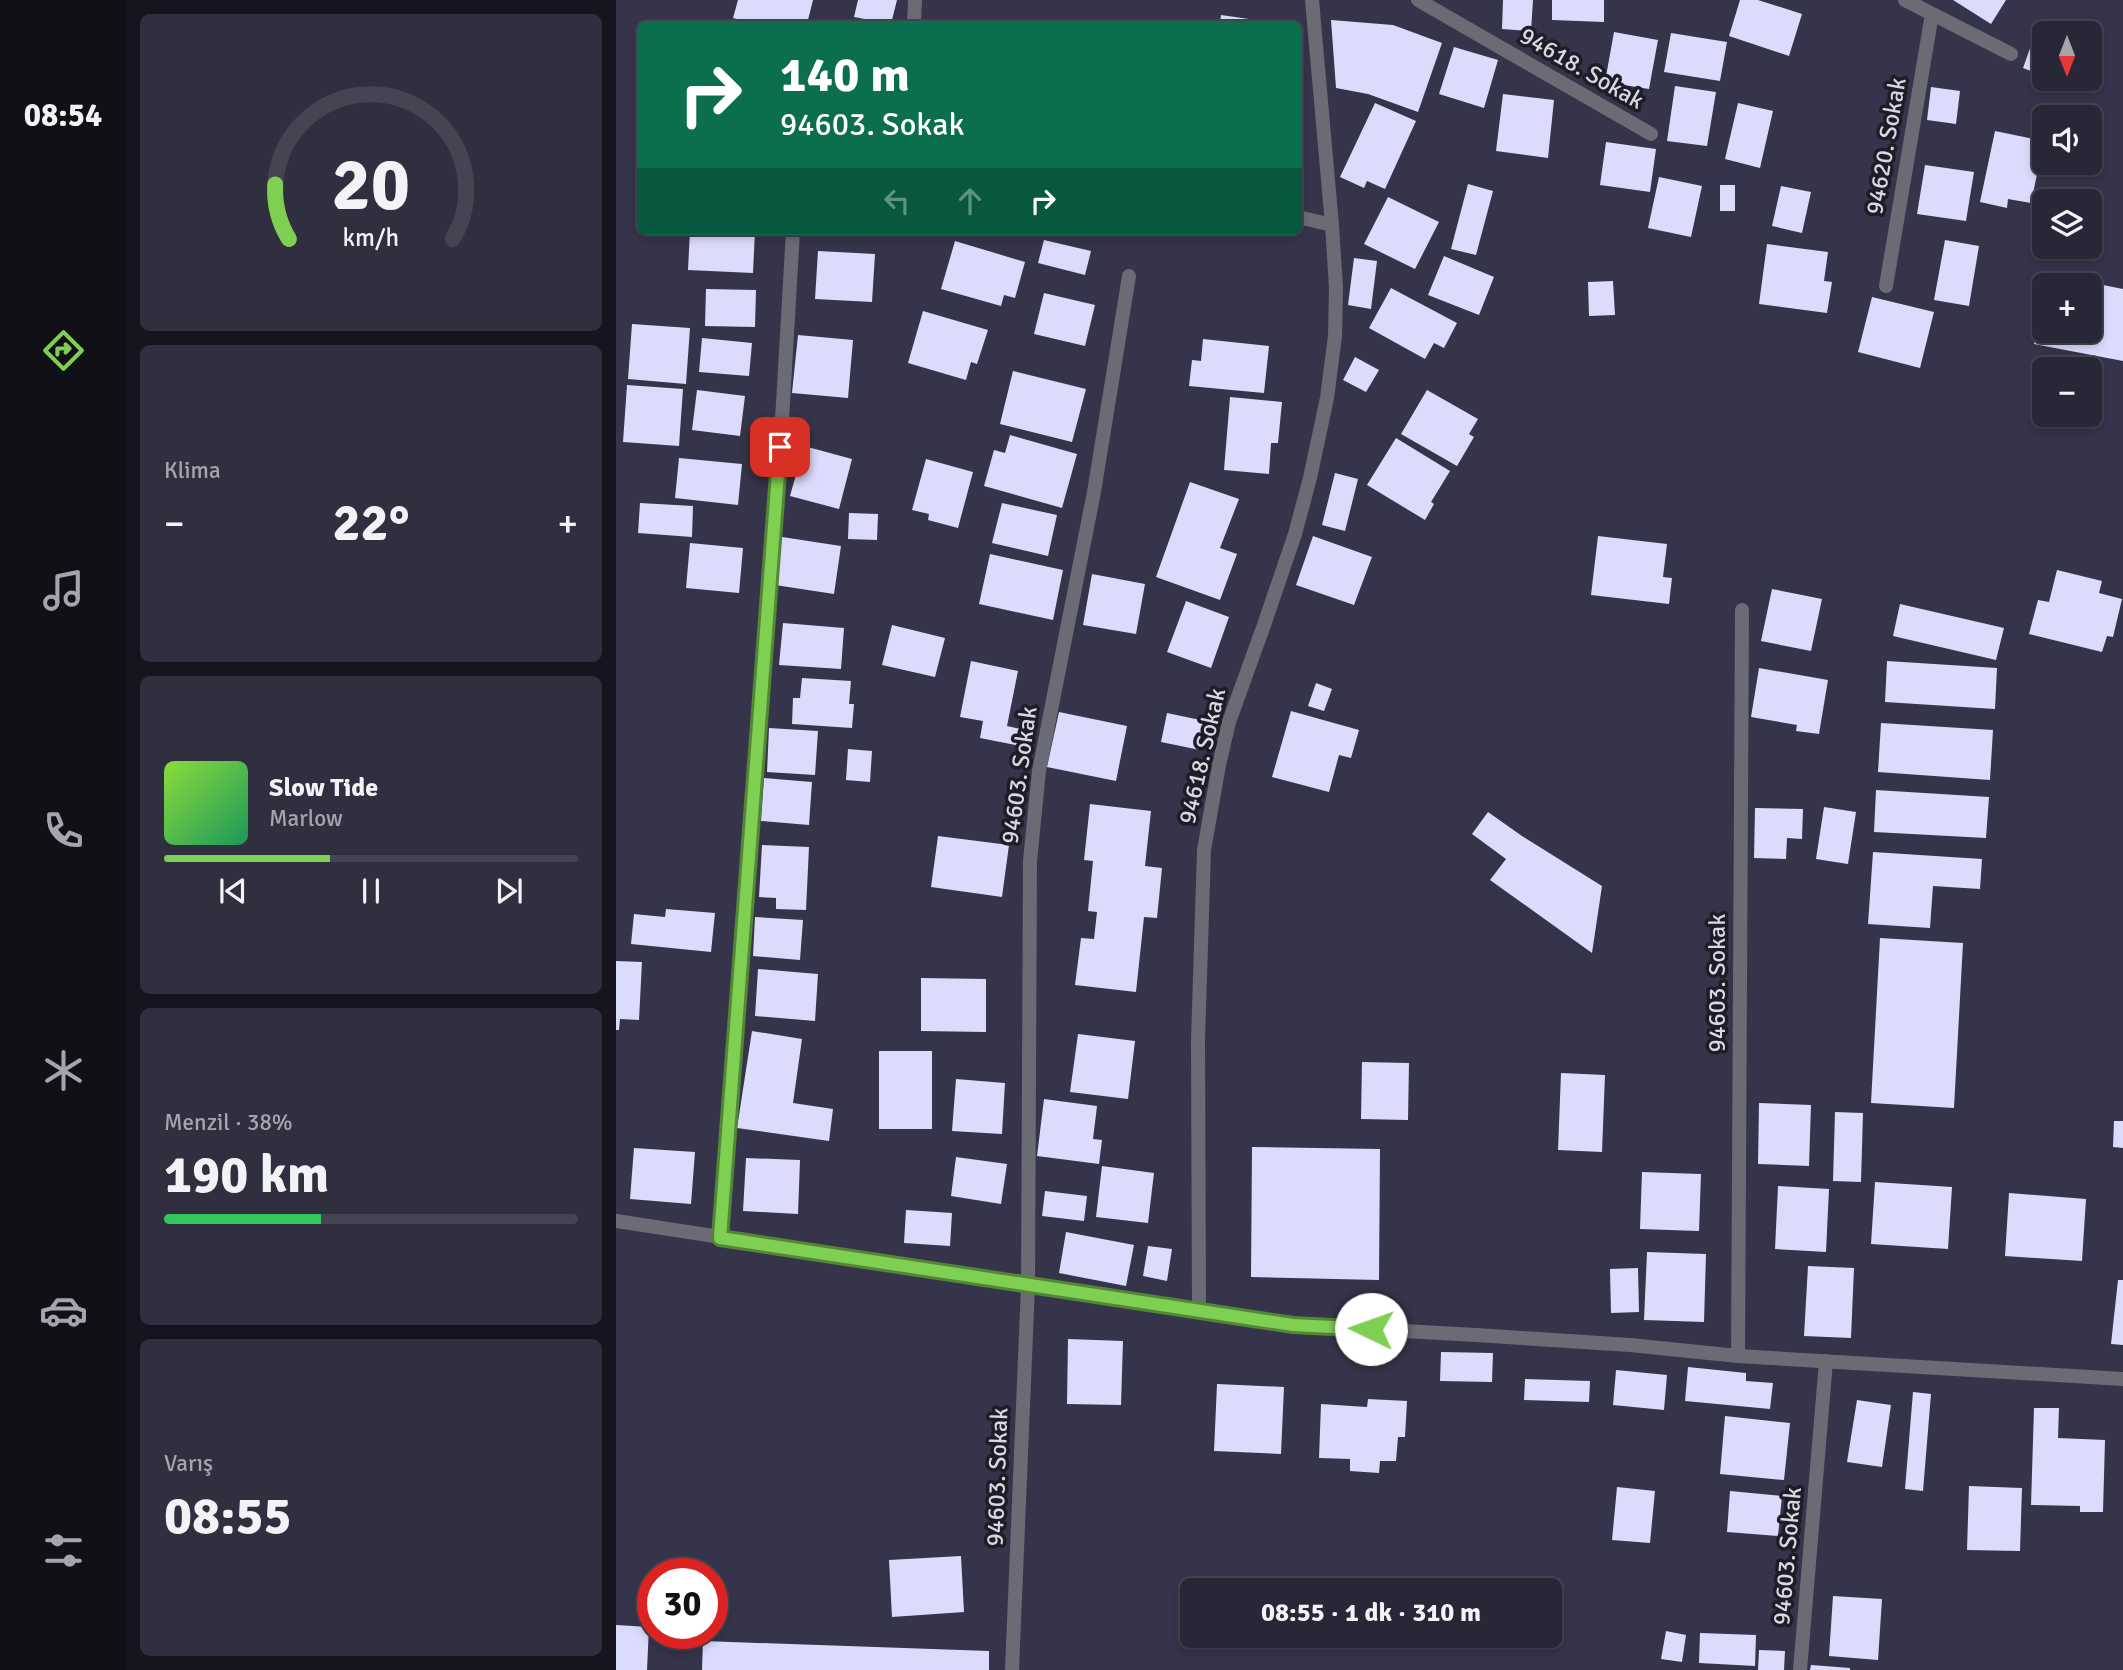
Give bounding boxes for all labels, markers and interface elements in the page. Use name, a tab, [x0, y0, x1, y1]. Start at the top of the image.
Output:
street label: 94618. Sokak	[1515, 20, 1649, 116]
north arrow	[2032, 21, 2102, 91]
map controls	[2032, 21, 2102, 427]
text: 140 m	[780, 45, 910, 105]
icon: right	[665, 49, 756, 140]
street label: 94620. Sokak	[1859, 75, 1913, 217]
text: 08:54	[24, 96, 102, 135]
text: 94603. Sokak	[780, 105, 965, 144]
button: sound	[2032, 105, 2102, 175]
text: 20	[332, 141, 410, 230]
icon: left	[878, 182, 916, 220]
icon: ahead	[951, 182, 989, 220]
icon: right	[1024, 182, 1062, 220]
button: layers	[2032, 189, 2102, 259]
text: km/h	[343, 221, 399, 252]
button: +	[2032, 273, 2102, 343]
icon: directions	[39, 326, 88, 375]
button: −	[2032, 357, 2102, 427]
pin	[750, 417, 810, 477]
icon: arrive	[761, 428, 799, 466]
text: Klima	[164, 456, 221, 485]
text: 22°	[333, 491, 409, 555]
text: −	[164, 500, 185, 547]
text: +	[557, 500, 578, 547]
icon: music	[39, 566, 88, 615]
street label: 94618. Sokak	[1172, 685, 1232, 827]
street label: 94603. Sokak	[995, 704, 1043, 846]
text: Slow Tide	[269, 772, 378, 804]
text: Marlow	[269, 804, 343, 833]
icon: phone	[39, 806, 88, 855]
icon: previous	[214, 872, 252, 910]
icon: pause	[352, 872, 390, 910]
icon: next	[490, 872, 528, 910]
street label: 94603. Sokak	[1702, 914, 1732, 1052]
icon: climate	[39, 1046, 88, 1095]
text: Menzil · 38%	[164, 1108, 293, 1137]
text: 190 km	[164, 1143, 329, 1207]
icon: car	[39, 1286, 88, 1335]
position arrow	[1334, 1292, 1408, 1366]
street label: 94603. Sokak	[980, 1407, 1014, 1547]
text: Varış	[164, 1449, 213, 1478]
text: 08:55	[164, 1484, 292, 1548]
street label: 94603. Sokak	[1766, 1486, 1808, 1626]
icon: filters	[39, 1526, 88, 1575]
speed limit sign: 30	[637, 1558, 728, 1649]
text: 08:55 · 1 dk · 310 m	[1261, 1597, 1481, 1629]

